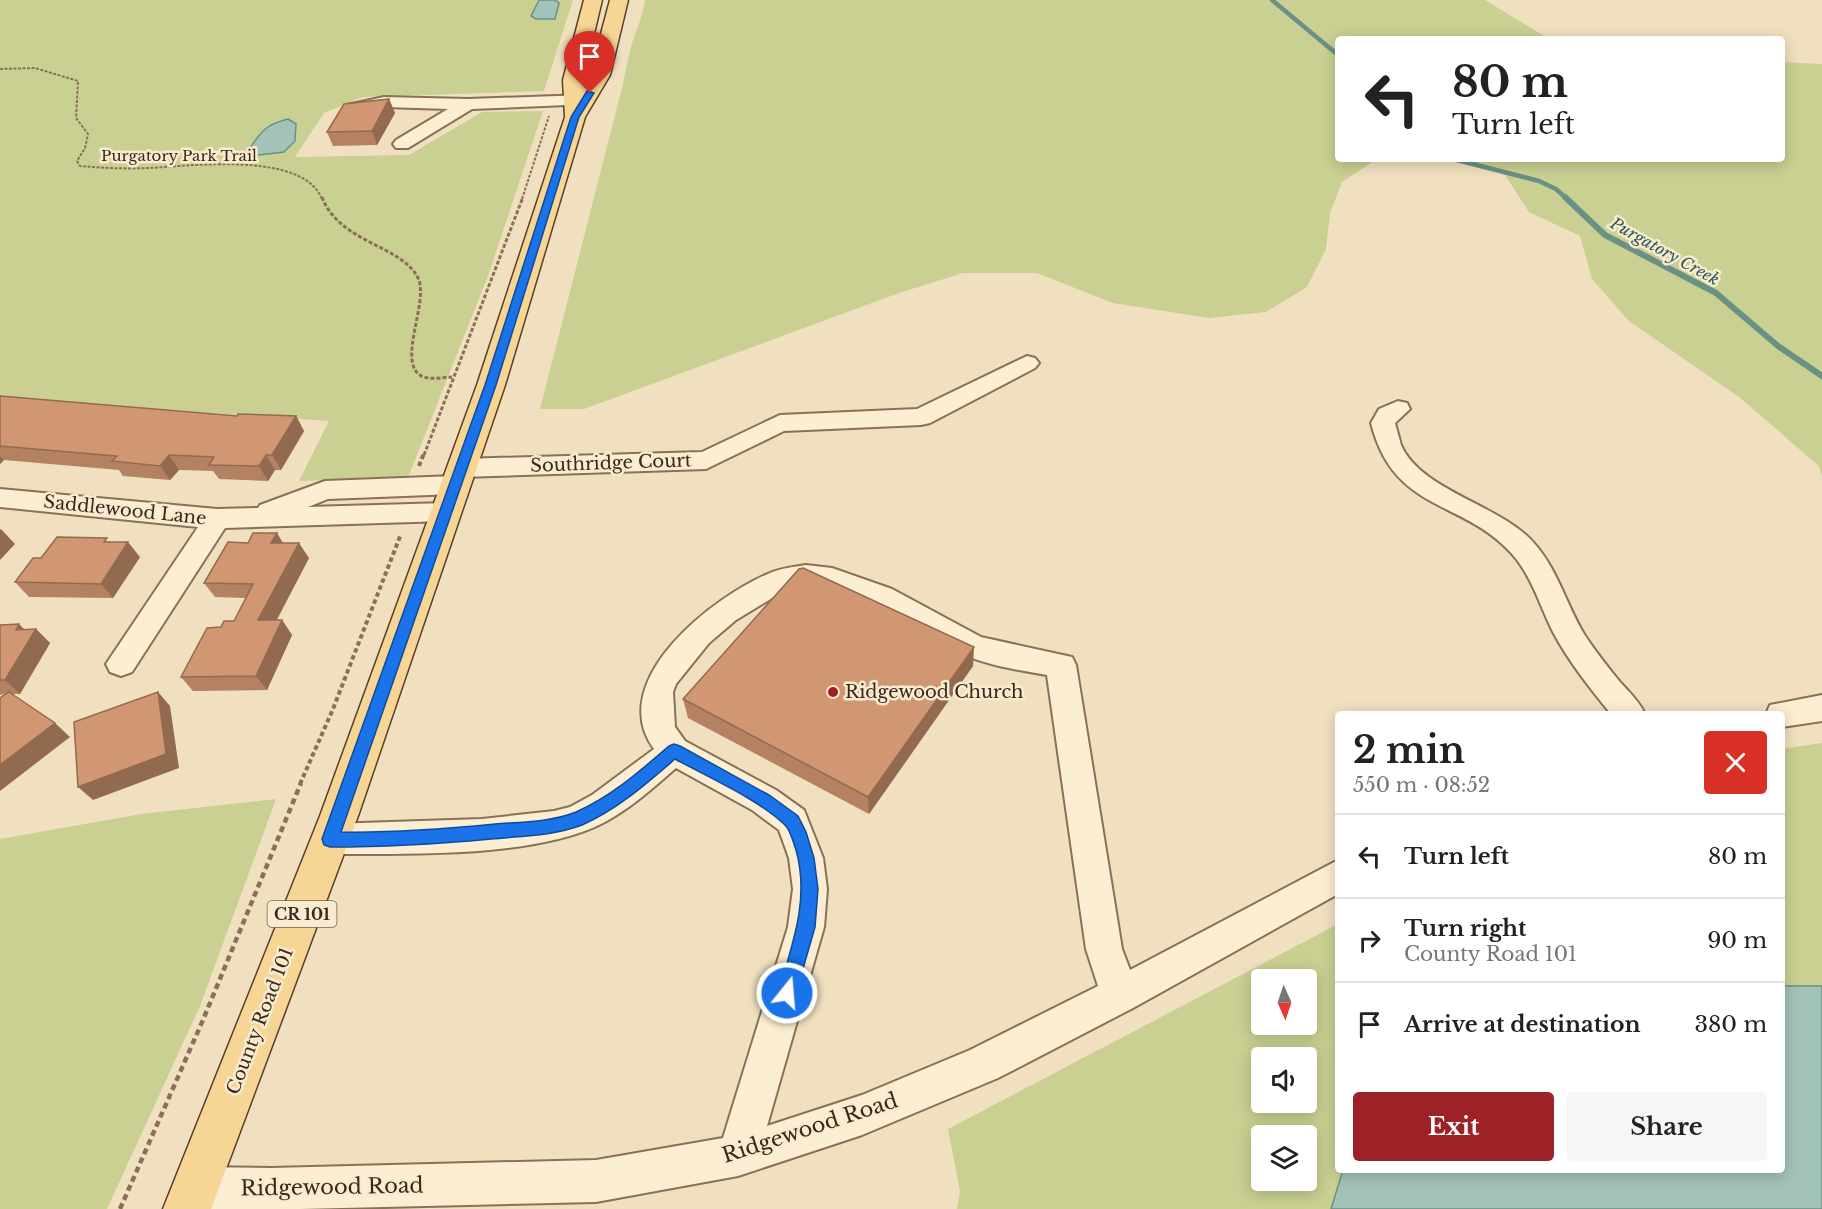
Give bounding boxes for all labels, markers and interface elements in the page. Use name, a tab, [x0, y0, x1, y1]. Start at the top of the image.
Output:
pin	[564, 31, 615, 93]
icon: arrive	[573, 40, 606, 73]
text: 80 m	[1452, 56, 1568, 108]
icon: left	[1353, 60, 1431, 138]
text: Turn left	[1452, 108, 1575, 141]
street label: Purgatory Park Trail	[101, 146, 257, 165]
water label: Purgatory Creek	[1606, 212, 1723, 289]
street label: Southridge Court	[530, 449, 692, 477]
street label: Saddlewood Lane	[43, 491, 207, 529]
place label: Ridgewood Church	[845, 681, 1023, 703]
marker: Ridgewood Church	[826, 685, 840, 699]
text: 2 min	[1353, 728, 1465, 773]
button: close	[1704, 731, 1767, 794]
text: 550 m · 08:52	[1353, 773, 1490, 797]
icon: left	[1353, 840, 1386, 873]
text: Turn left	[1404, 843, 1509, 870]
text: 80 m	[1708, 843, 1767, 870]
road number: CR 101	[268, 901, 336, 927]
text: Turn right	[1404, 915, 1526, 942]
icon: right	[1353, 924, 1386, 957]
text: 90 m	[1707, 927, 1767, 954]
text: County Road 101	[1404, 942, 1577, 966]
street label: County Road 101	[222, 944, 298, 1098]
position arrow	[755, 961, 819, 1025]
north arrow	[1251, 969, 1317, 1035]
map controls	[1251, 969, 1317, 1191]
icon: arrive	[1353, 1008, 1386, 1041]
text: Arrive at destination	[1404, 1011, 1641, 1038]
text: 380 m	[1694, 1011, 1767, 1038]
button: sound	[1251, 1047, 1317, 1113]
street label: Ridgewood Road	[719, 1087, 901, 1169]
button: Exit	[1353, 1092, 1554, 1161]
button: Share	[1566, 1092, 1767, 1161]
button: layers	[1251, 1125, 1317, 1191]
street label: Ridgewood Road	[240, 1172, 424, 1202]

